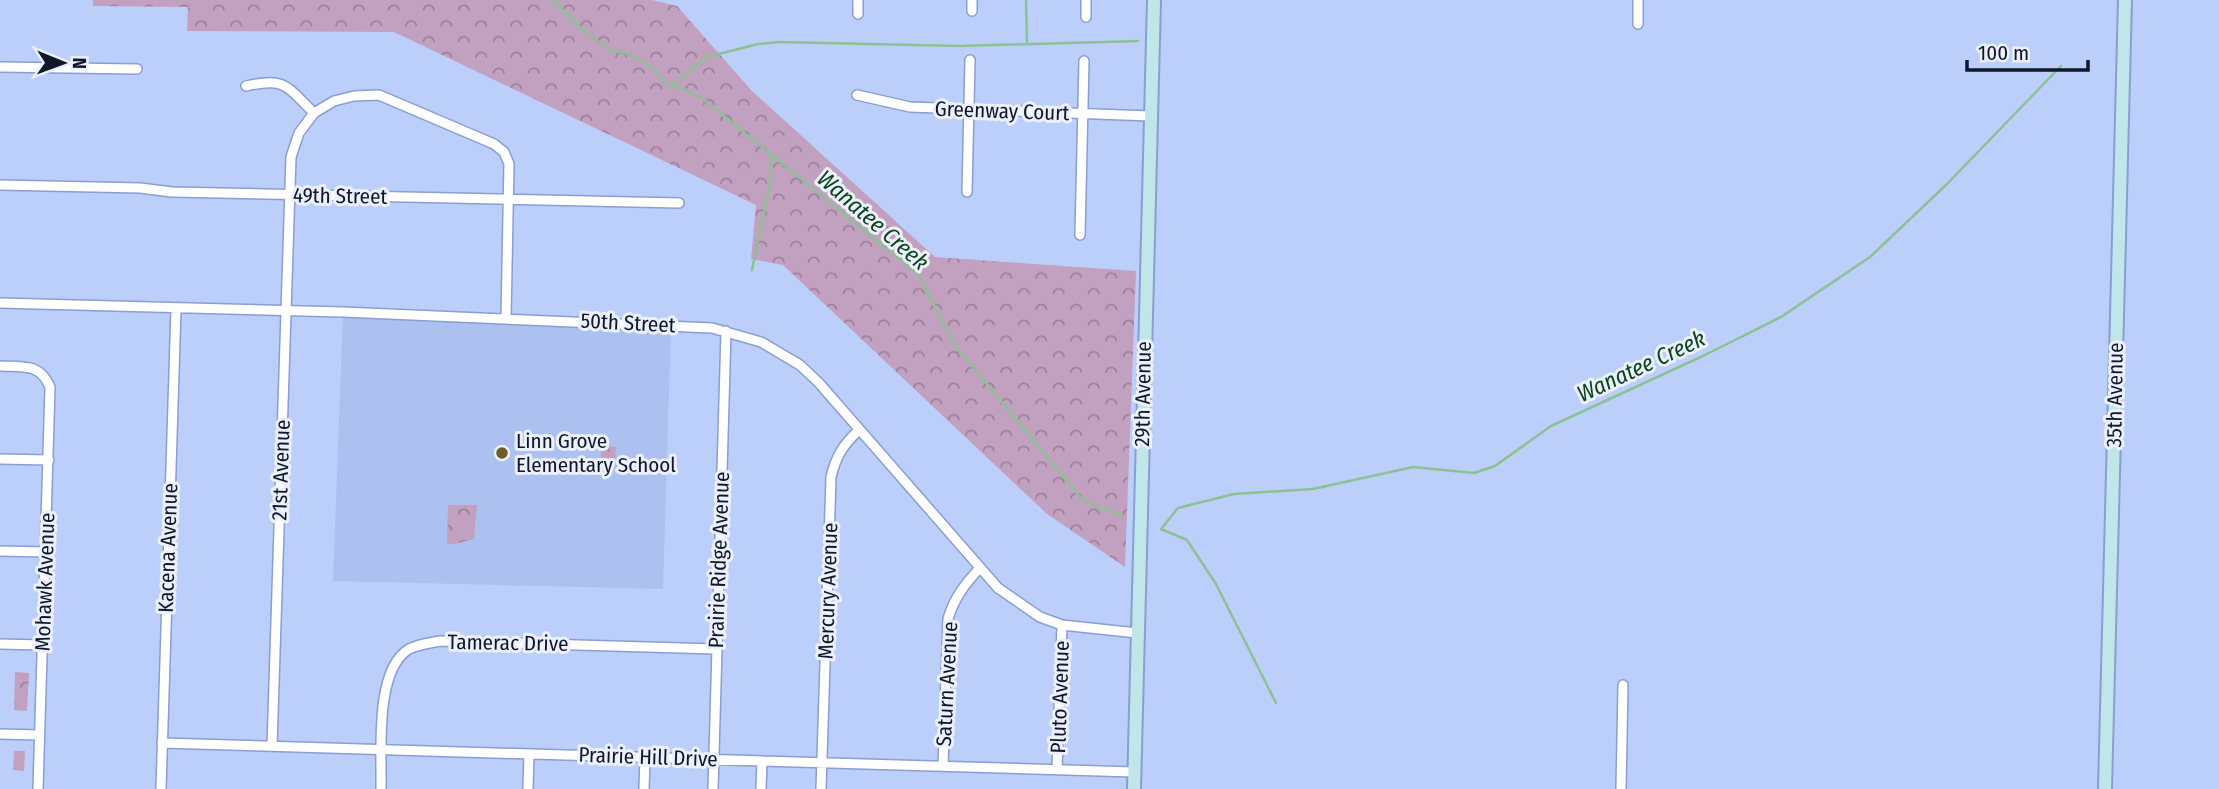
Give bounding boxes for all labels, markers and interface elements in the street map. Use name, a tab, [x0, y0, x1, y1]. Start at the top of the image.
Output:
north arrow	[28, 28, 98, 98]
scale bar	[1967, 28, 2088, 72]
text: 100 m	[1978, 40, 2029, 66]
text: N	[68, 57, 91, 69]
street label: Greenway Court	[934, 96, 1070, 126]
water label: Wanatee Creek	[812, 164, 934, 276]
street label: 49th Street	[293, 182, 388, 210]
street label: 50th Street	[580, 308, 676, 338]
water label: Wanatee Creek	[1572, 324, 1710, 408]
street label: 29th Avenue	[1129, 341, 1157, 447]
street label: 35th Avenue	[2101, 342, 2129, 448]
street label: 21st Avenue	[266, 419, 296, 521]
place label: Linn Grove Elementary School	[516, 428, 676, 478]
marker: Linn Grove Elementary School	[494, 445, 510, 461]
street label: Prairie Ridge Avenue	[703, 471, 735, 649]
street label: Kacena Avenue	[153, 483, 183, 613]
street label: Mohawk Avenue	[30, 512, 60, 652]
street label: Mercury Avenue	[813, 522, 843, 660]
street label: Saturn Avenue	[931, 621, 963, 747]
street label: Tamerac Drive	[447, 629, 569, 657]
street label: Pluto Avenue	[1045, 640, 1075, 754]
street label: Prairie Hill Drive	[578, 742, 718, 772]

